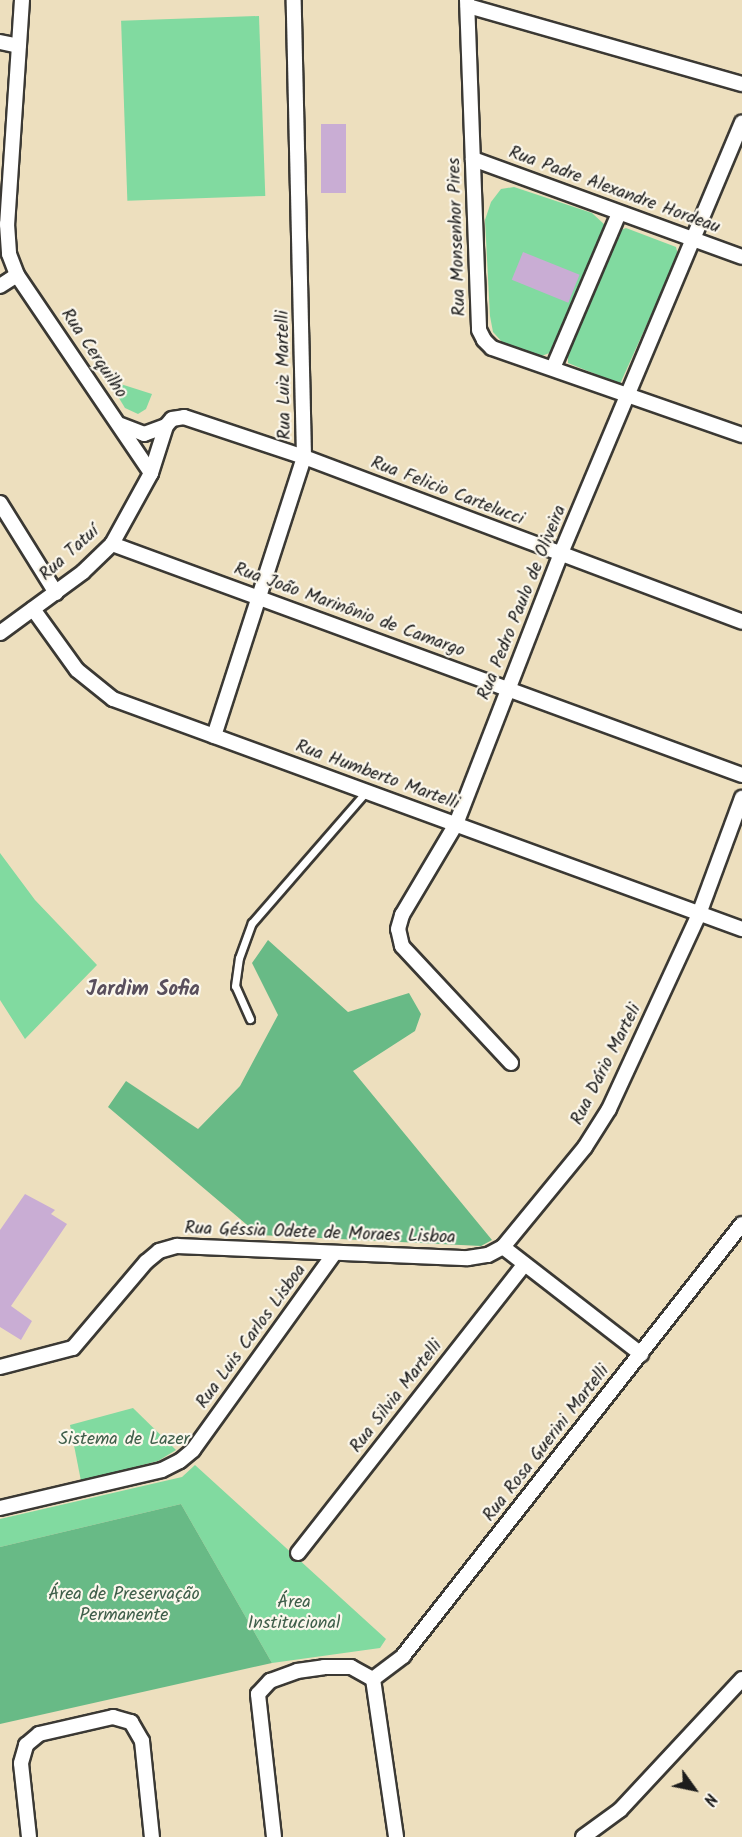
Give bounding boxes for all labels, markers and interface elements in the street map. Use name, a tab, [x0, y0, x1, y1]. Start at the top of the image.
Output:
street label: Rua Padre Alexandre Hordeau	[505, 143, 723, 239]
street label: Rua Monsenhor Pires	[444, 157, 472, 317]
street label: Rua Cerquilho	[55, 305, 131, 403]
street label: Rua Luiz Martelli	[273, 310, 297, 440]
street label: Rua Felicio Cartelucci	[367, 453, 527, 531]
street label: Rua Pedro Paulo de Oliveira	[474, 502, 572, 704]
street label: Rua Tatuí	[36, 522, 104, 586]
street label: Rua João Marinônio de Camargo	[231, 559, 467, 663]
street label: Rua Humberto Martelli	[292, 736, 462, 816]
district label: Jardim Sofia	[86, 977, 200, 1003]
street label: Rua Dário Marteli	[567, 1001, 647, 1129]
street label: Rua Géssia Odete de Moraes Lisboa	[184, 1218, 456, 1250]
street label: Rua Luis Carlos Lisboa	[192, 1261, 312, 1413]
street label: Rua Silvia Martelli	[346, 1336, 448, 1458]
street label: Rua Rosa Guerini Martelli	[479, 1361, 615, 1527]
park label: Sistema de Lazer	[58, 1429, 190, 1451]
park label: Área de Preservação Permanente	[48, 1585, 200, 1628]
park label: Área Institucional	[248, 1593, 340, 1636]
north arrow	[664, 1759, 724, 1819]
text: N	[696, 1788, 723, 1810]

